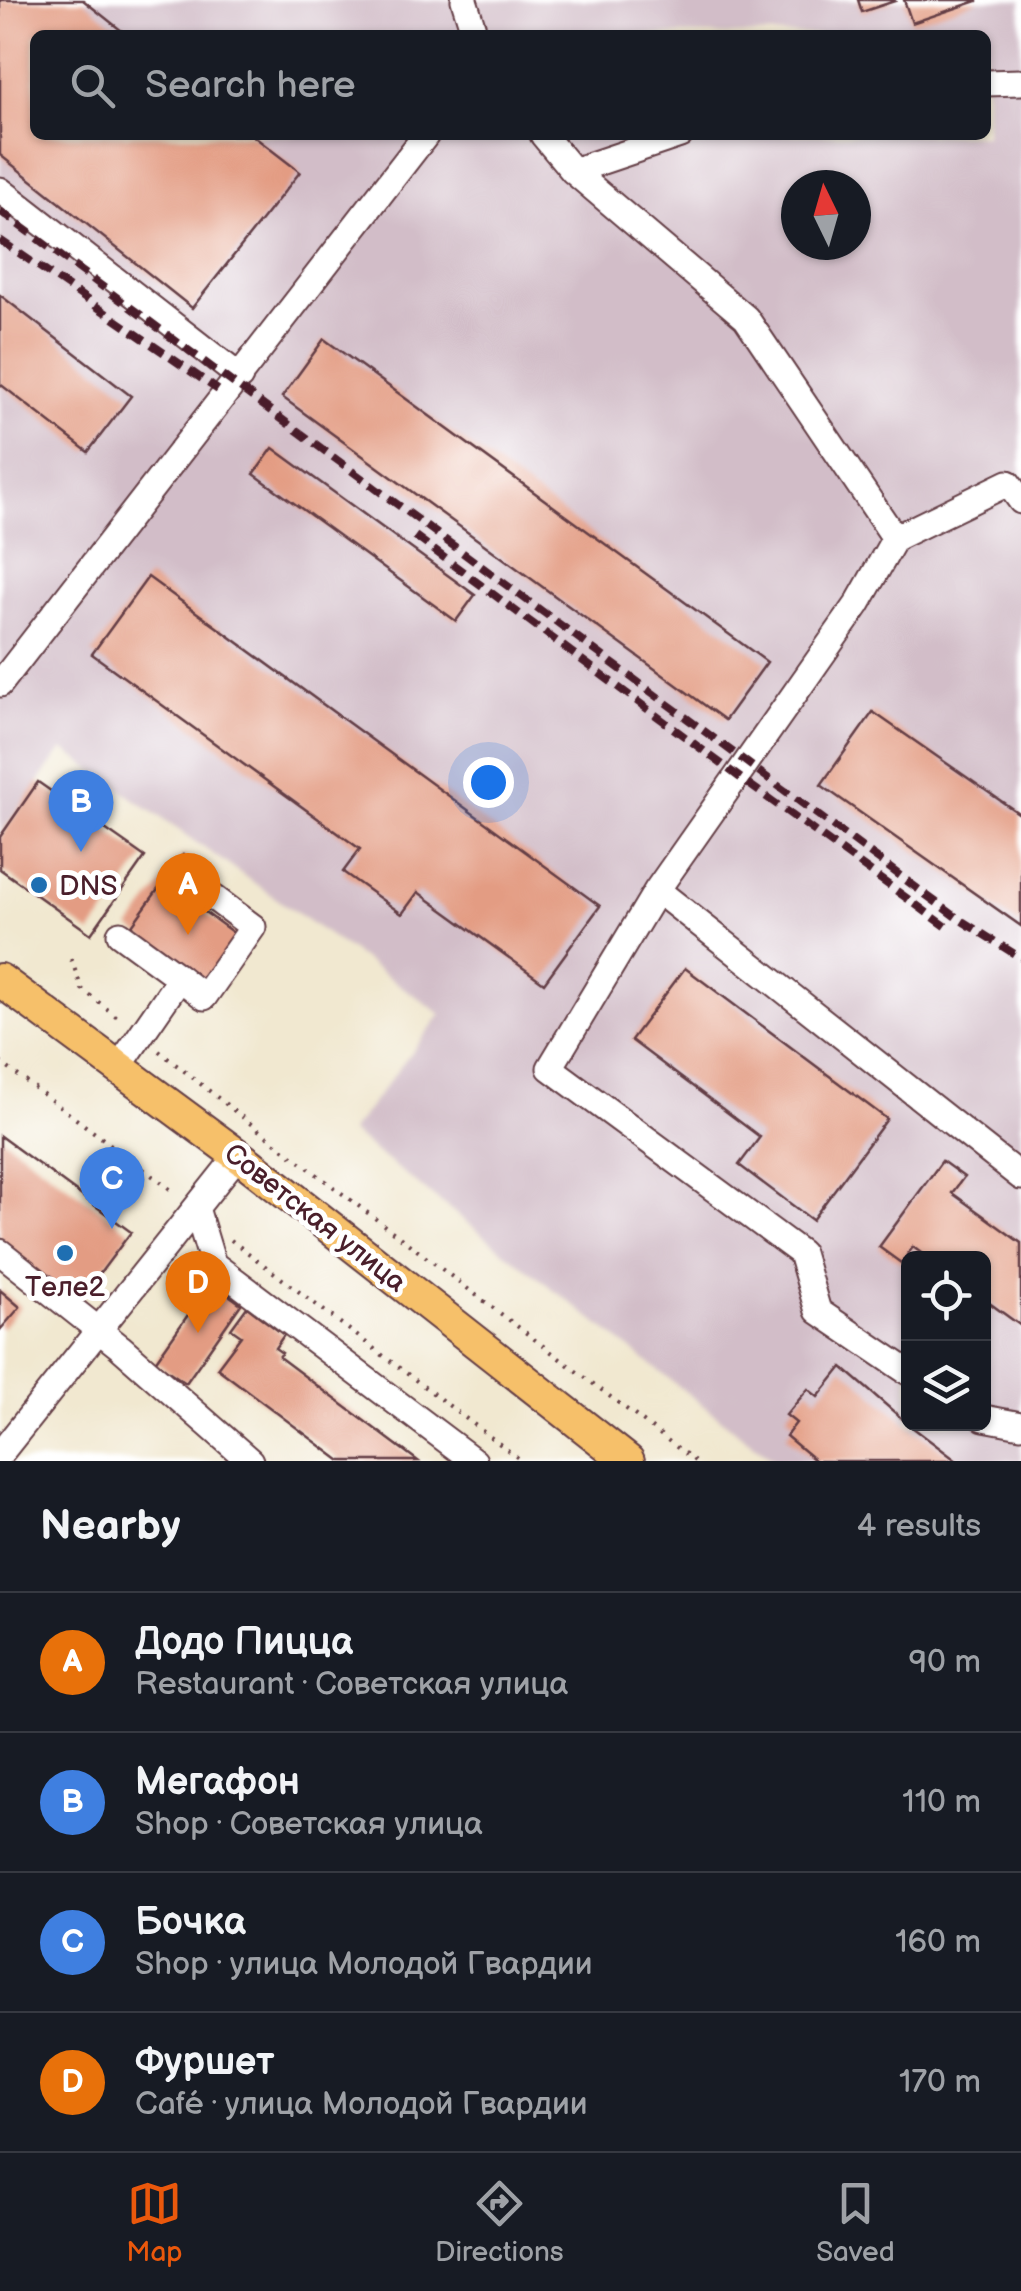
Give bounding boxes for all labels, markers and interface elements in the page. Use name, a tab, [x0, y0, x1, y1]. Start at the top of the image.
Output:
search box	[30, 30, 991, 140]
icon: search	[65, 58, 120, 113]
text: Search here	[145, 63, 356, 108]
north arrow	[781, 170, 871, 260]
your location	[463, 757, 514, 808]
pin: B	[48, 770, 114, 852]
pin: A	[156, 852, 220, 935]
place label: DNS	[59, 870, 117, 903]
marker: DNS	[28, 874, 50, 896]
street label: Советская улица	[218, 1137, 413, 1300]
pin: C	[80, 1146, 144, 1229]
marker: Теле2	[54, 1242, 76, 1264]
pin: D	[166, 1250, 230, 1333]
map controls	[901, 1251, 991, 1431]
button: locate	[901, 1251, 991, 1341]
place label: Теле2	[25, 1271, 105, 1304]
button: layers	[901, 1341, 991, 1431]
text: Nearby	[40, 1501, 180, 1552]
text: 4 results	[857, 1507, 981, 1546]
text: Додо Пицца	[135, 1620, 353, 1665]
text: A	[63, 1643, 82, 1682]
text: 90 m	[909, 1643, 981, 1682]
text: Restaurant · Советская улица	[135, 1665, 568, 1704]
text: Мегафон	[135, 1760, 300, 1805]
text: B	[61, 1783, 84, 1822]
text: 110 m	[902, 1783, 981, 1822]
text: Shop · Советская улица	[135, 1805, 483, 1844]
text: Бочка	[135, 1900, 246, 1945]
text: C	[61, 1923, 84, 1962]
text: 160 m	[895, 1923, 981, 1962]
text: Shop · улица Молодой Гвардии	[135, 1945, 593, 1984]
text: Фуршет	[135, 2040, 274, 2085]
text: D	[61, 2063, 84, 2102]
text: 170 m	[899, 2063, 981, 2102]
text: Café · улица Молодой Гвардии	[135, 2085, 588, 2124]
tab: Map	[126, 2176, 183, 2269]
tab: Directions	[435, 2176, 564, 2269]
tab: Saved	[816, 2176, 895, 2269]

